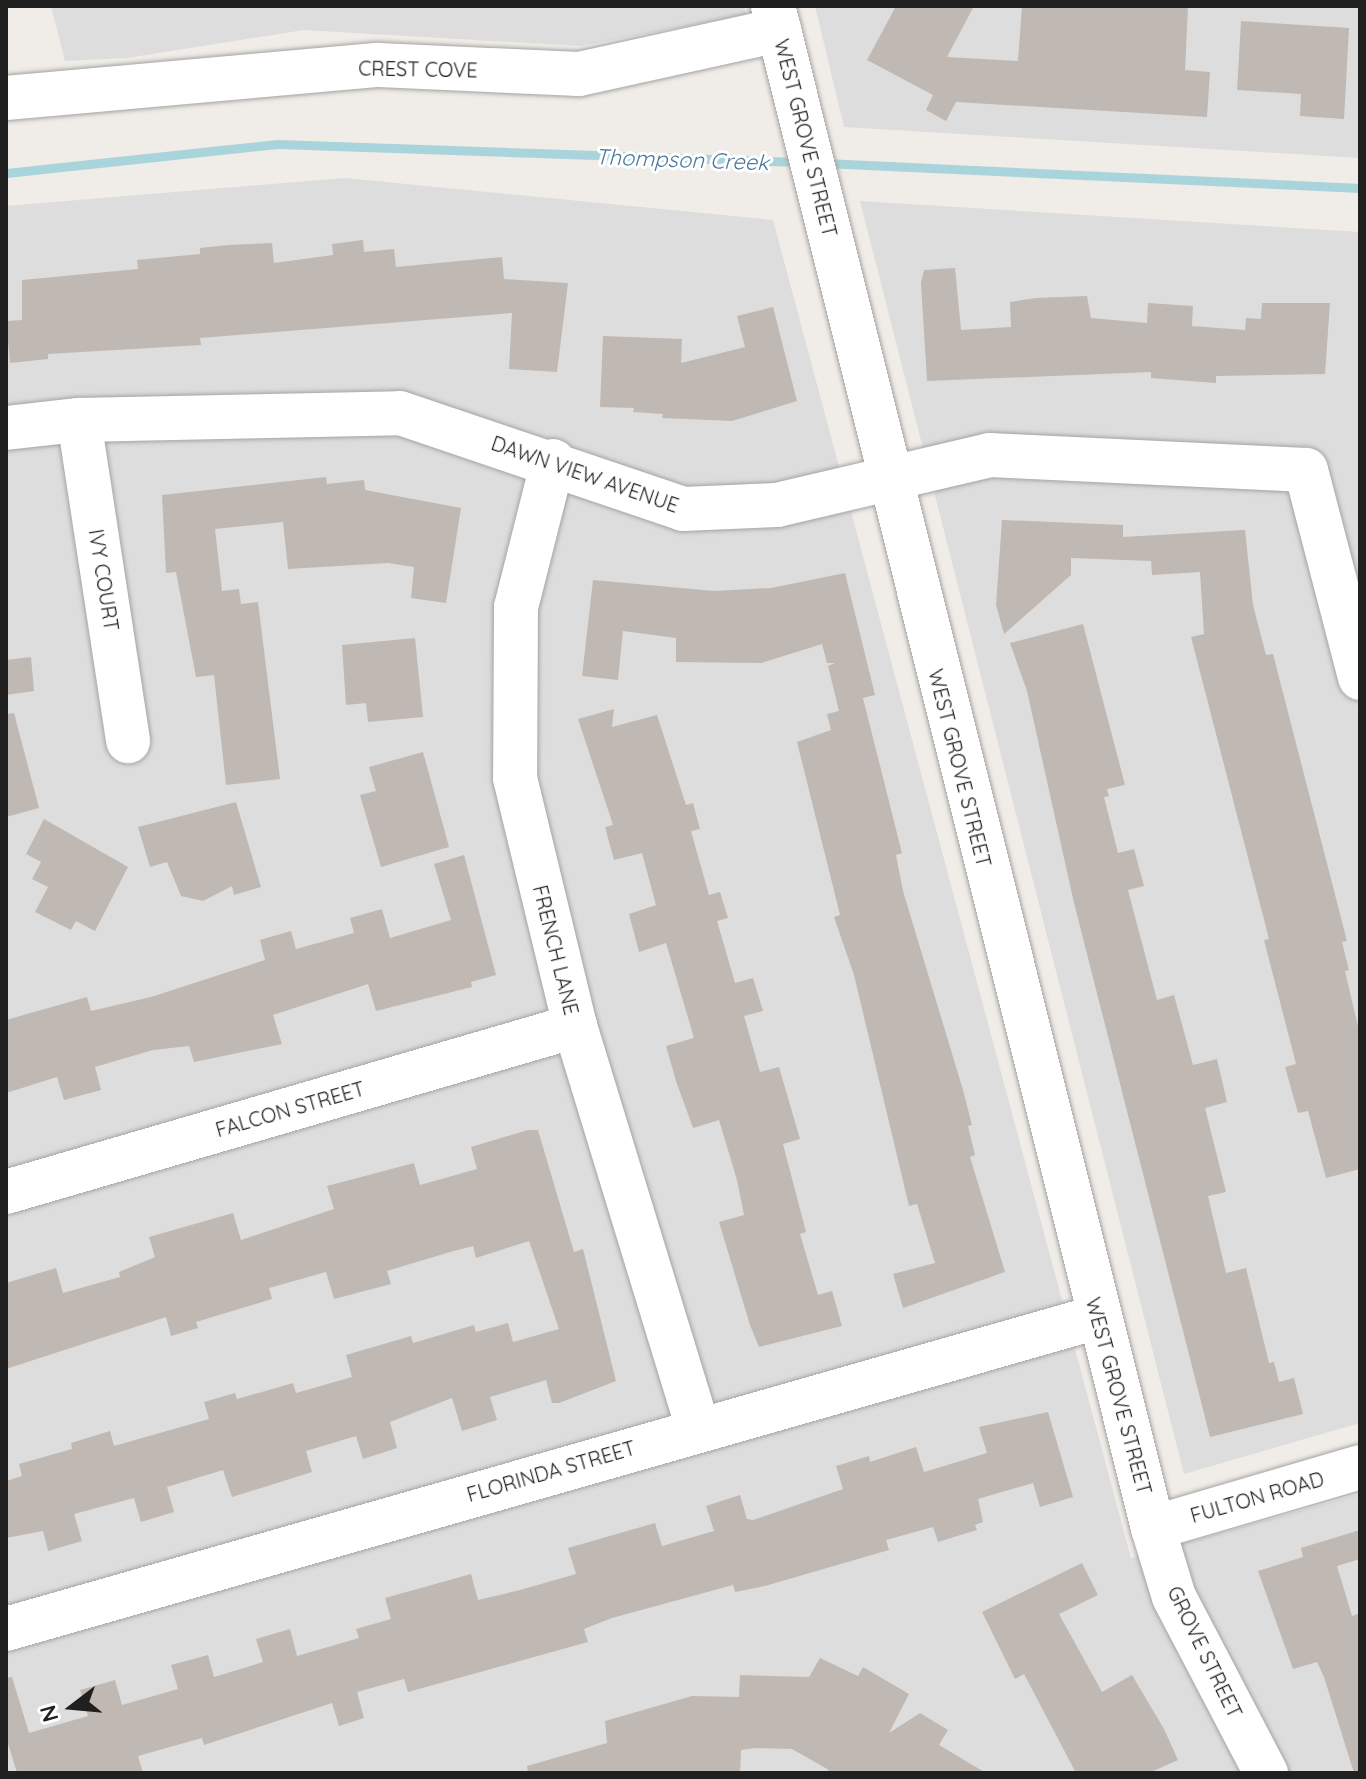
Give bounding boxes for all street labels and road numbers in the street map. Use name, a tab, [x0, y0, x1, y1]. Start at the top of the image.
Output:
street label: WEST GROVE STREET	[770, 36, 842, 240]
street label: CREST COVE	[358, 56, 478, 82]
street label: DAWN VIEW AVENUE	[488, 431, 682, 517]
street label: IVY COURT	[84, 527, 124, 633]
street label: WEST GROVE STREET	[924, 666, 996, 870]
street label: FRENCH LANE	[528, 883, 584, 1017]
street label: FALCON STREET	[213, 1076, 367, 1142]
street label: WEST GROVE STREET	[1081, 1295, 1157, 1497]
street label: FLORINDA STREET	[464, 1435, 638, 1507]
street label: FULTON ROAD	[1187, 1466, 1327, 1528]
street label: GROVE STREET	[1163, 1582, 1247, 1722]

